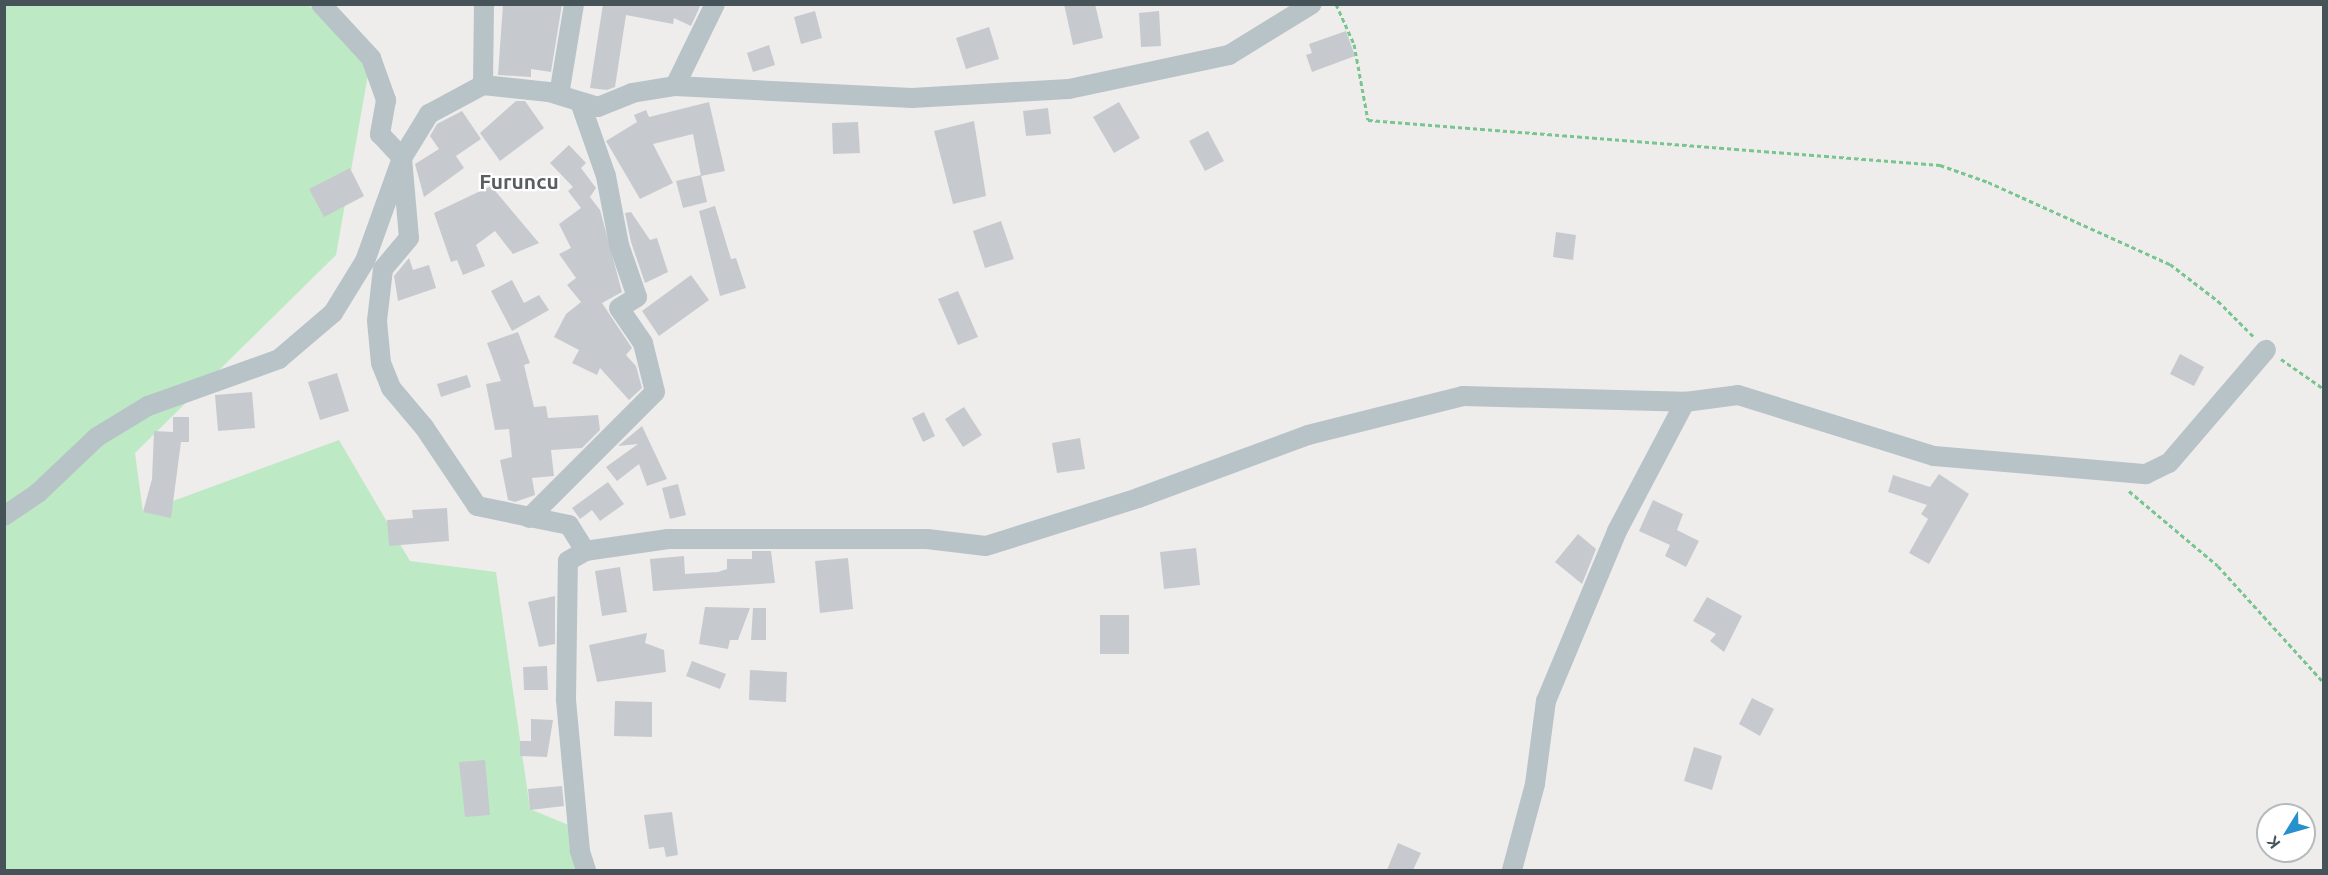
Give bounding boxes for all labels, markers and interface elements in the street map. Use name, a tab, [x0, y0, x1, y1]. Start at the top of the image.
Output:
district label: Furuncu	[479, 168, 559, 194]
north arrow	[2256, 803, 2316, 863]
text: K	[2263, 833, 2284, 852]

